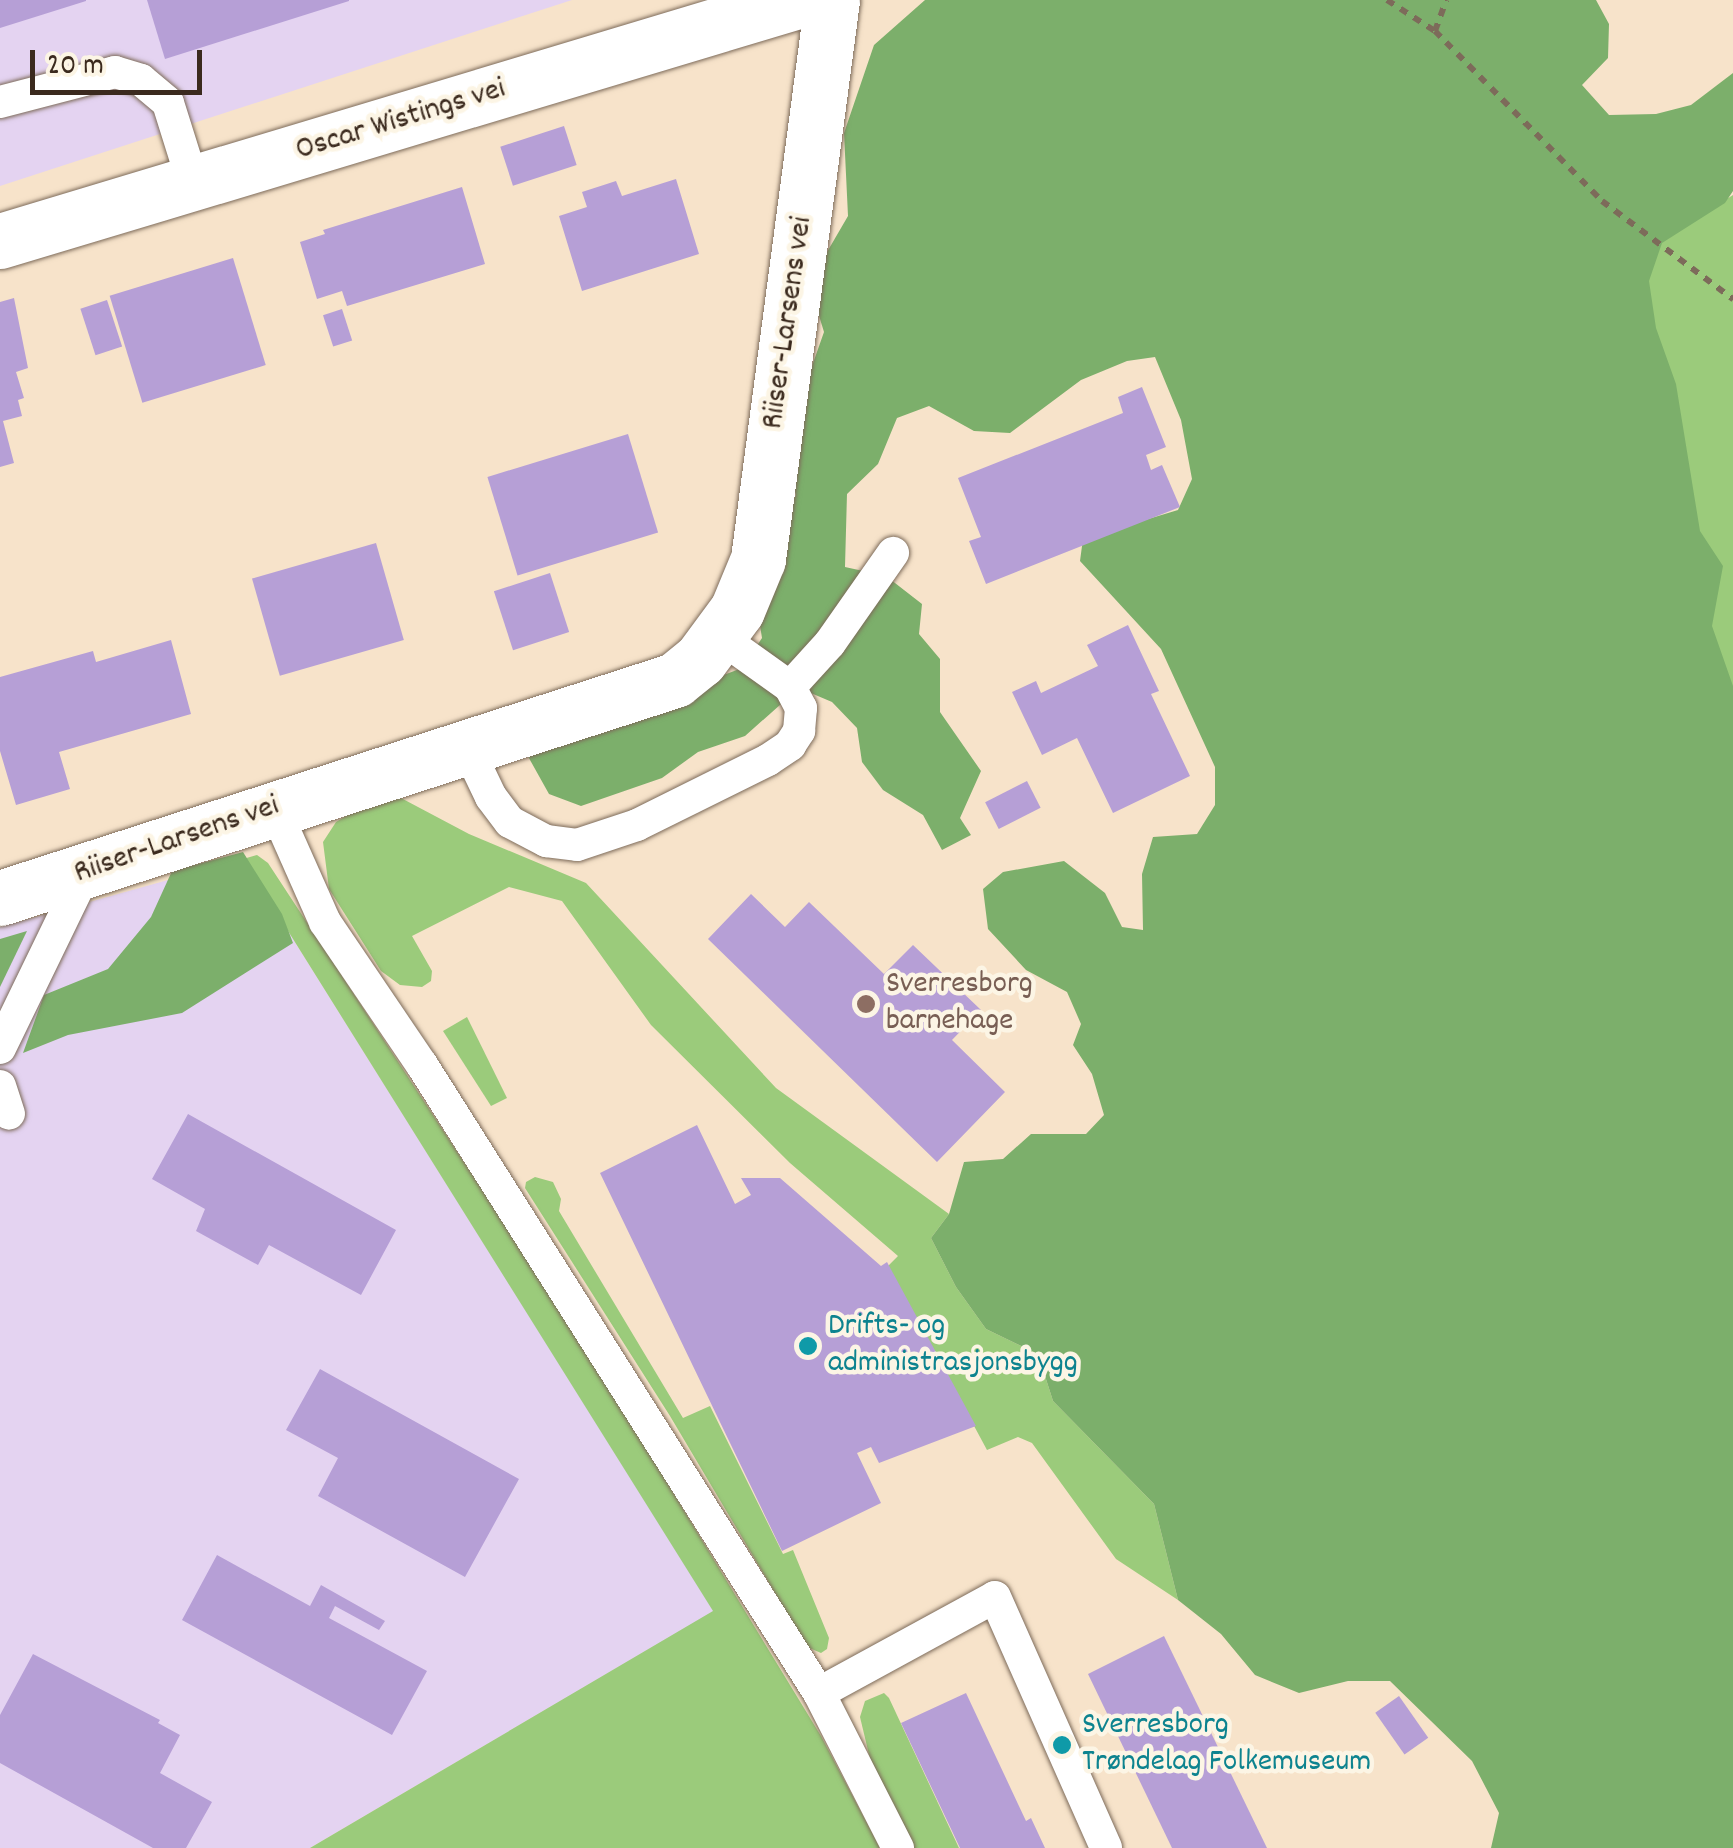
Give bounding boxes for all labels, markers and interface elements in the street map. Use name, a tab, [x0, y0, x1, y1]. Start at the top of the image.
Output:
scale bar	[35, 30, 208, 92]
text: 20 m	[47, 46, 104, 89]
street label: Oscar Wistings vei	[292, 71, 510, 171]
street label: Riiser-Larsens vei	[755, 214, 823, 432]
street label: Riiser-Larsens vei	[70, 788, 284, 894]
place label: Sverresborg barnehage	[886, 967, 1033, 1042]
marker: Sverresborg barnehage	[855, 993, 877, 1015]
place label: Drifts- og administrasjonsbygg	[828, 1309, 1078, 1384]
marker: Drifts- og administrasjonsbygg	[797, 1335, 819, 1357]
place label: Sverresborg Trøndelag Folkemuseum	[1082, 1708, 1371, 1783]
marker: Sverresborg Trøndelag Folkemuseum	[1051, 1734, 1073, 1756]

